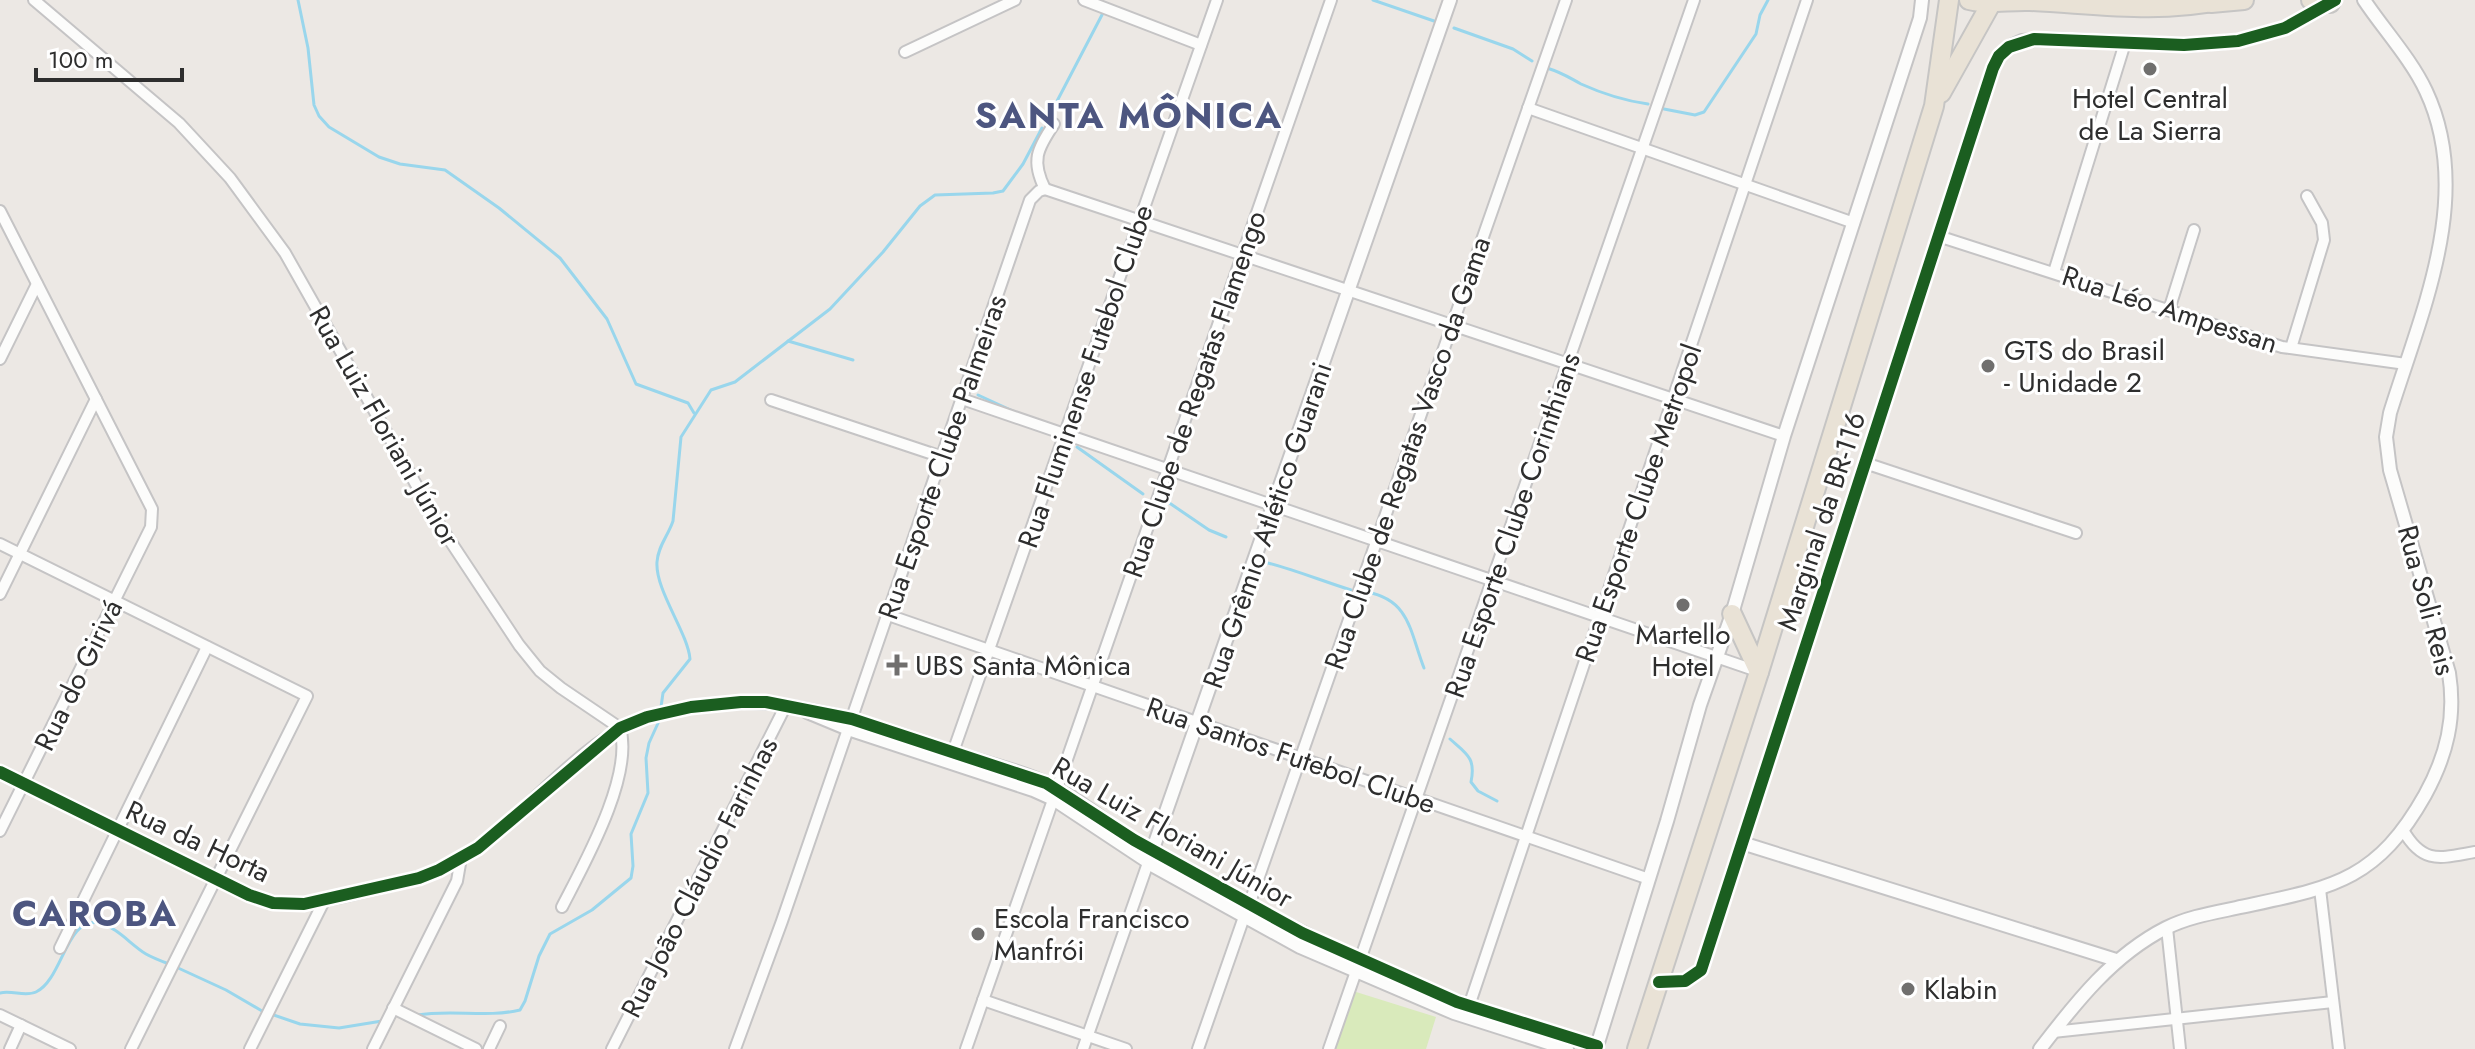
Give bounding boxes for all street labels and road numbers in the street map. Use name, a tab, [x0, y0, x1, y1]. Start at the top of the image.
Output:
street label: Rua Fluminense Futebol Clube	[1007, 199, 1164, 553]
street label: Rua Clube de Regatas Flamengo	[1112, 205, 1277, 583]
street label: Rua Clube de Regatas Vasco da Gama	[1314, 231, 1501, 675]
street label: Rua Léo Ampessan	[2057, 255, 2283, 364]
street label: Rua Esporte Clube Palmeiras	[868, 289, 1017, 625]
street label: Rua Luiz Floriani Júnior	[299, 298, 471, 555]
street label: Rua Esporte Clube Metropol	[1565, 338, 1712, 668]
street label: Rua Esporte Clube Corinthians	[1434, 347, 1591, 703]
street label: Rua Grêmio Atlético Guarani	[1192, 357, 1343, 694]
street label: Marginal da BR-116	[1767, 406, 1876, 636]
street label: Rua Soli Reis	[2387, 521, 2466, 680]
street label: Rua do Girivá	[24, 593, 133, 758]
street label: Rua Santos Futebol Clube	[1141, 687, 1441, 824]
street label: Rua João Cláudio Farinhas	[611, 730, 788, 1025]
street label: Rua Luiz Floriani Júnior	[1045, 747, 1301, 918]
street label: Rua da Horta	[119, 790, 277, 893]

